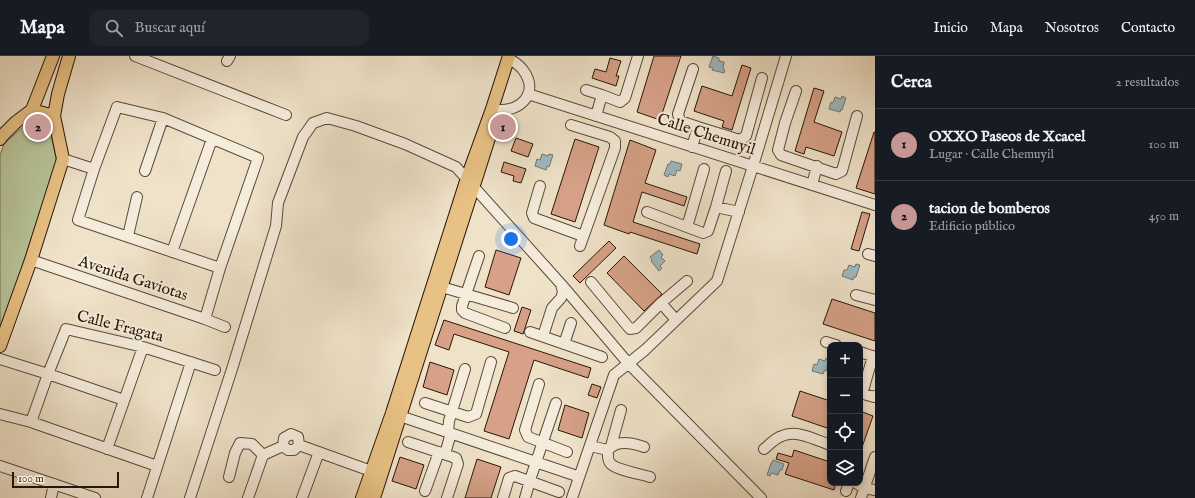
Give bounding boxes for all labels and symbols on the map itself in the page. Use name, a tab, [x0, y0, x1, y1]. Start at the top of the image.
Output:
street label: Calle Chemuyil	[654, 110, 758, 160]
pin: 2	[25, 112, 51, 142]
pin: 1	[490, 112, 516, 142]
your location	[501, 229, 521, 249]
street label: Avenida Gaviotas	[75, 252, 191, 306]
street label: Calle Fragata	[75, 307, 165, 347]
scale bar	[12, 470, 119, 489]

